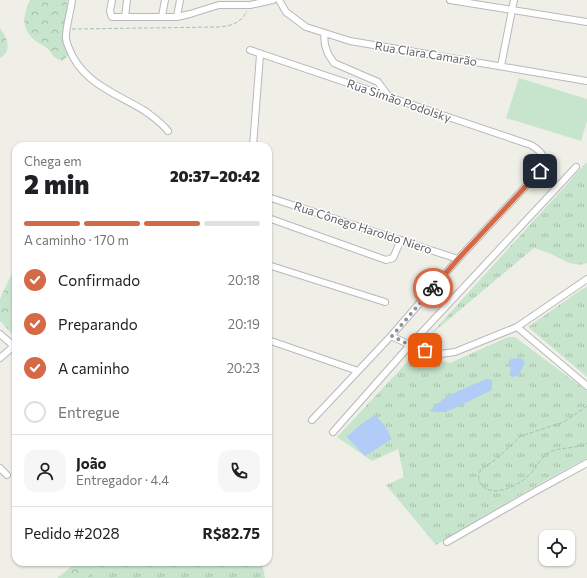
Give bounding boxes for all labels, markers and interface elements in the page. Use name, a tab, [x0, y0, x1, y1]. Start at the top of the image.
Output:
street label: Rua Clara Camarão	[374, 38, 478, 68]
street label: Rua Simão Podolsky	[345, 76, 453, 124]
text: Chega em	[24, 153, 82, 169]
pin	[523, 154, 557, 188]
icon: home	[529, 160, 551, 182]
text: 20:37–20:42	[170, 167, 260, 185]
text: 2 min	[24, 168, 89, 199]
street label: Rua Cônego Haroldo Niero	[292, 198, 434, 256]
text: A caminho · 170 m	[24, 232, 129, 248]
courier	[413, 268, 453, 308]
icon: check	[24, 269, 46, 291]
text: Confirmado	[58, 271, 140, 289]
text: 20:18	[228, 272, 260, 288]
icon: bike	[422, 277, 444, 299]
icon: check	[24, 313, 46, 335]
text: Preparando	[58, 315, 138, 333]
text: 20:19	[228, 316, 260, 332]
pin	[408, 333, 442, 367]
icon: bag	[414, 339, 436, 361]
icon: check	[24, 357, 46, 379]
text: A caminho	[58, 359, 130, 377]
text: 20:23	[227, 360, 260, 376]
text: Entregue	[58, 403, 120, 421]
button: person	[24, 450, 66, 492]
button: phone	[218, 450, 260, 492]
text: João	[76, 454, 107, 472]
text: Entregador · 4.4	[76, 472, 169, 488]
text: Pedido #2028	[24, 524, 120, 542]
text: R$82.75	[203, 524, 260, 542]
map controls	[539, 530, 575, 566]
button: locate	[539, 530, 575, 566]

